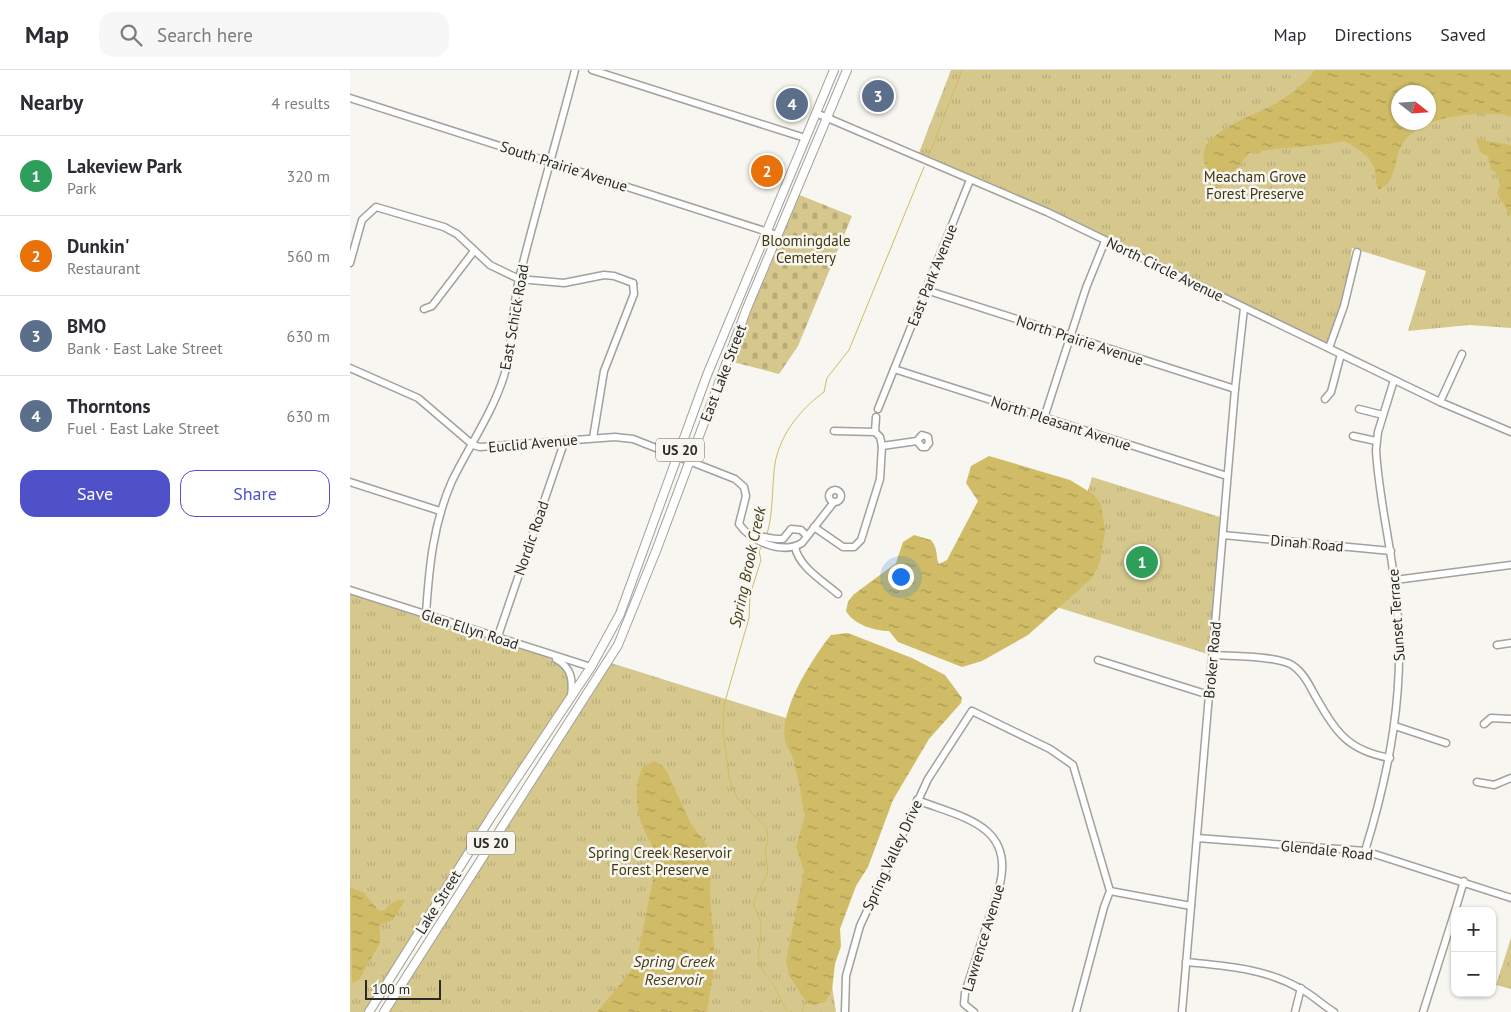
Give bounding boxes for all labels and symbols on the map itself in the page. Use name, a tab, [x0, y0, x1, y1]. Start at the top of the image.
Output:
pin: 3	[862, 77, 894, 115]
pin: 4	[776, 85, 808, 123]
north arrow	[1391, 85, 1436, 130]
street label: South Prairie Avenue	[498, 136, 630, 196]
pin: 2	[751, 152, 783, 190]
park label: Meacham Grove Forest Preserve	[1204, 167, 1306, 203]
street label: East Park Avenue	[903, 221, 961, 329]
park label: Bloomingdale Cemetery	[761, 231, 851, 267]
street label: North Circle Avenue	[1103, 232, 1227, 306]
street label: East Schick Road	[495, 263, 533, 371]
street label: North Prairie Avenue	[1014, 310, 1146, 370]
street label: East Lake Street	[696, 322, 750, 424]
street label: North Pleasant Avenue	[989, 391, 1133, 455]
street label: Euclid Avenue	[487, 430, 579, 456]
road number: US 20	[656, 438, 704, 462]
street label: Nordic Road	[509, 498, 553, 578]
water label: Spring Brook Creek	[724, 504, 770, 629]
street label: Dinah Road	[1270, 530, 1344, 556]
pin: 1	[1126, 543, 1158, 581]
your location	[888, 564, 914, 590]
street label: Sunset Terrace	[1383, 568, 1409, 662]
street label: Glen Ellyn Road	[419, 604, 521, 654]
street label: Broker Road	[1199, 621, 1225, 699]
street label: Spring Valley Drive	[858, 796, 926, 914]
road number: US 20	[467, 831, 515, 854]
street label: Glendale Road	[1280, 836, 1374, 864]
park label: Spring Creek Reservoir Forest Preserve	[588, 843, 732, 879]
street label: Lake Street	[411, 867, 465, 937]
street label: Lawrence Avenue	[958, 882, 1008, 994]
water label: Spring Creek Reservoir	[633, 951, 716, 989]
scale bar	[365, 977, 441, 1000]

